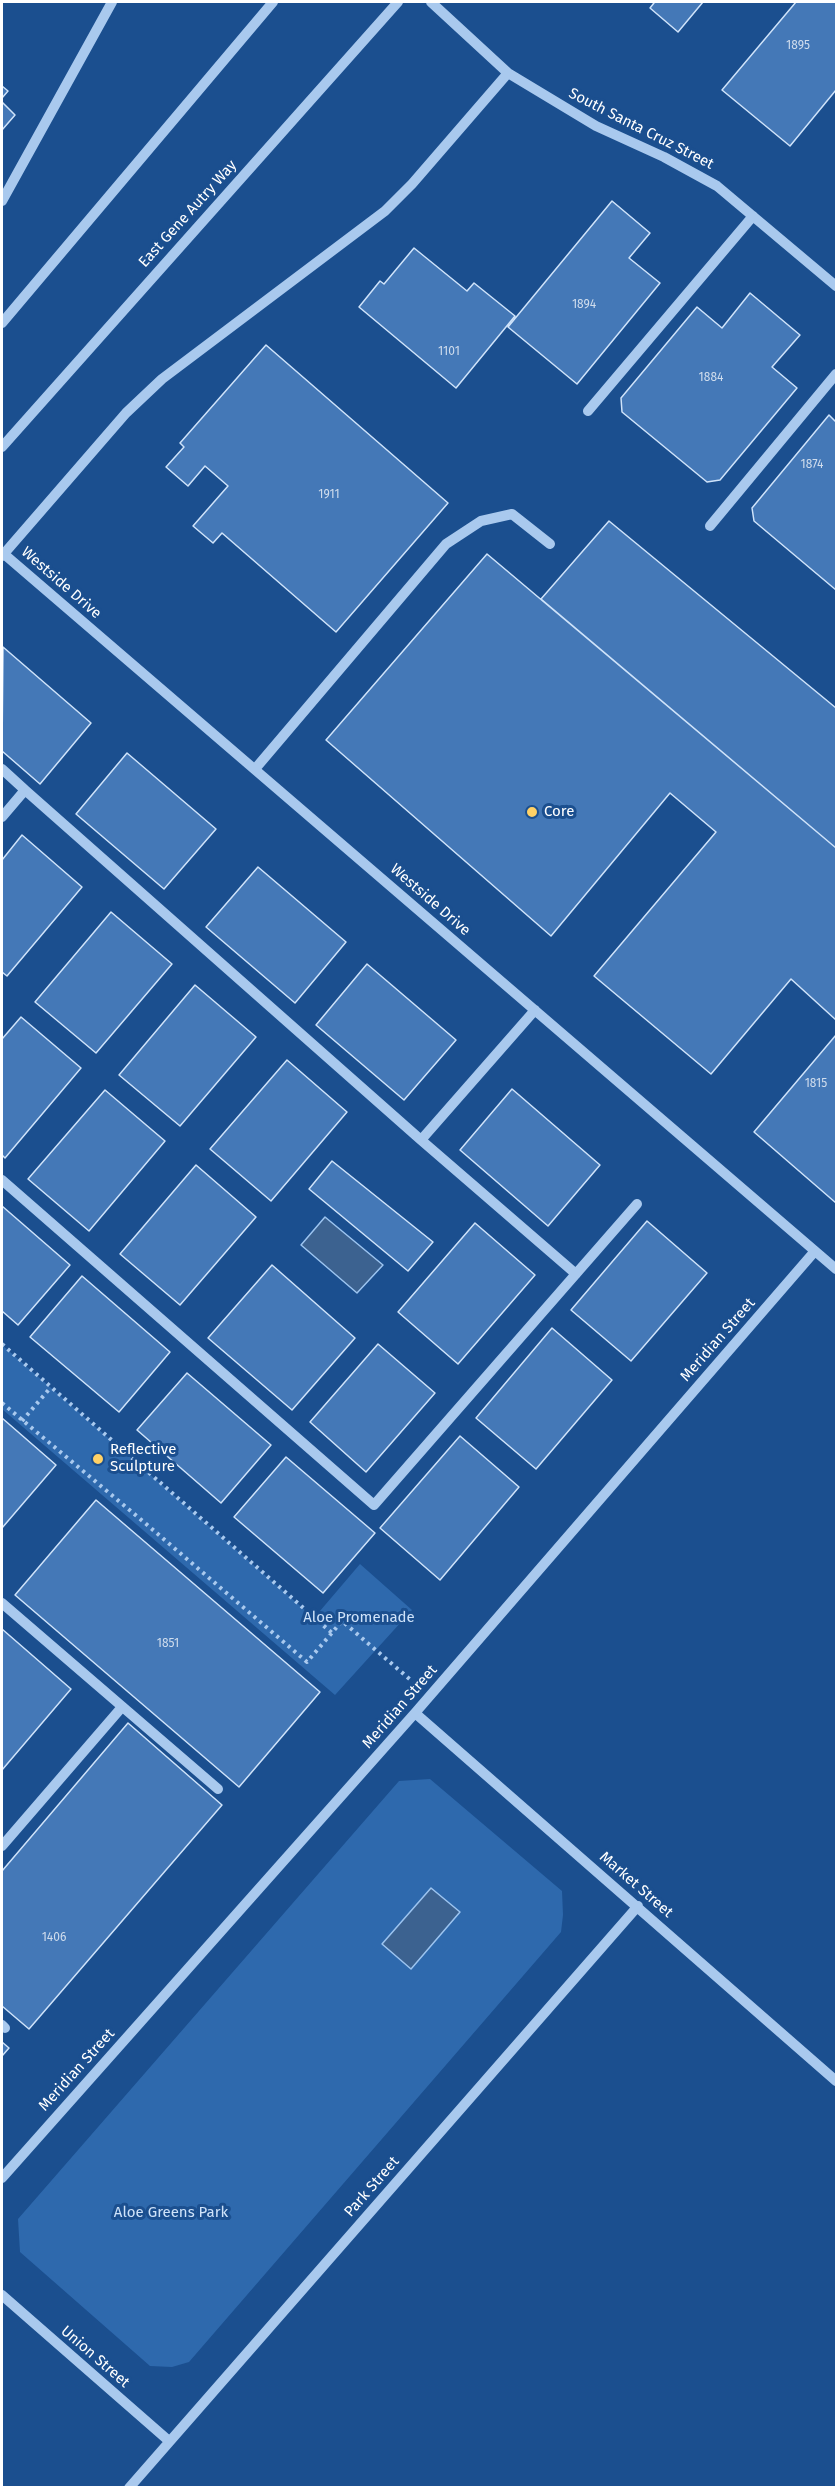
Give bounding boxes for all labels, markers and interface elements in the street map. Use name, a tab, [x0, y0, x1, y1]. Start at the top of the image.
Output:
house number: 1895	[786, 39, 810, 53]
street label: South Santa Cruz Street	[565, 85, 717, 173]
street label: East Gene Autry Way	[135, 157, 241, 271]
house number: 1894	[572, 298, 596, 312]
house number: 1101	[438, 345, 460, 359]
house number: 1884	[699, 371, 723, 385]
house number: 1874	[801, 458, 823, 472]
house number: 1911	[318, 488, 340, 502]
street label: Westside Drive	[17, 543, 105, 623]
place label: Core	[544, 803, 574, 821]
marker: Core	[525, 805, 539, 819]
street label: Westside Drive	[386, 860, 474, 940]
house number: 1815	[805, 1077, 827, 1091]
street label: Meridian Street	[677, 1295, 759, 1385]
place label: Reflective Sculpture	[110, 1441, 176, 1476]
marker: Reflective Sculpture	[91, 1452, 105, 1466]
park label: Aloe Promenade	[303, 1609, 415, 1627]
house number: 1851	[157, 1637, 179, 1651]
street label: Meridian Street	[359, 1662, 441, 1752]
street label: Market Street	[596, 1848, 676, 1922]
house number: 1406	[42, 1931, 66, 1945]
street label: Meridian Street	[35, 2025, 119, 2115]
street label: Park Street	[341, 2153, 403, 2221]
park label: Aloe Greens Park	[114, 2204, 228, 2222]
street label: Union Street	[57, 2322, 133, 2392]

